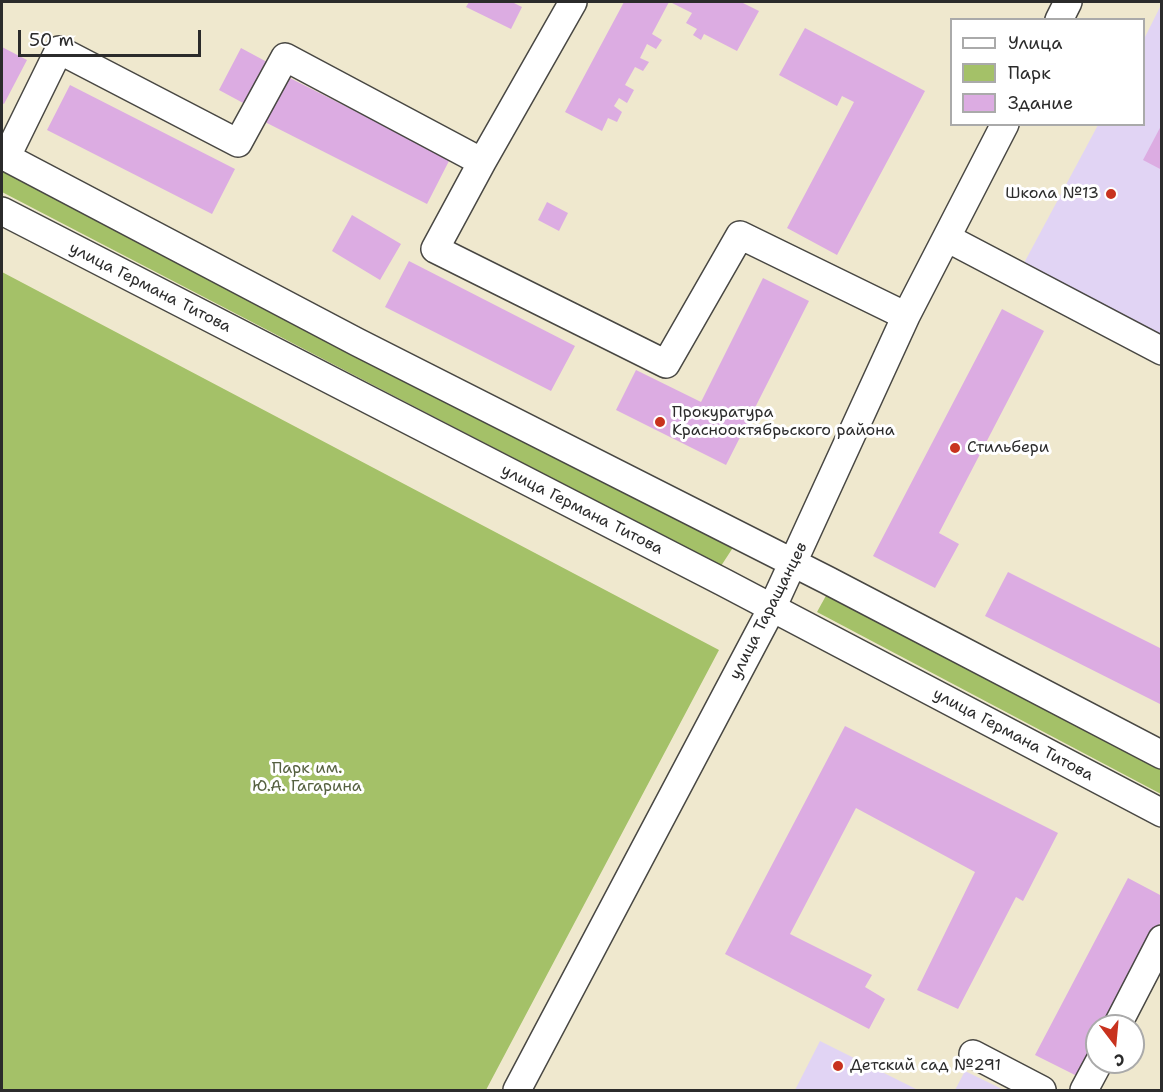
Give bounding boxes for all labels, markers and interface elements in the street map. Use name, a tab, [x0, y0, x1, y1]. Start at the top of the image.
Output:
scale bar	[21, 18, 204, 56]
legend	[950, 18, 1145, 126]
text: 50 m	[29, 28, 74, 52]
text: Улица	[1008, 31, 1062, 55]
text: Парк	[1008, 61, 1051, 85]
text: Здание	[1008, 91, 1073, 115]
place label: Школа №13	[1005, 184, 1099, 204]
marker: Школа №13	[1104, 187, 1118, 201]
street label: улица Германа Титова	[66, 239, 234, 337]
place label: Прокуратура Краснооктябрьского района	[672, 403, 895, 441]
marker: Прокуратура Краснооктябрьского района	[653, 415, 667, 429]
place label: Стильбери	[967, 438, 1049, 458]
marker: Стильбери	[948, 441, 962, 455]
street label: улица Германа Титова	[498, 461, 666, 559]
street label: улица Таращанцев	[726, 539, 812, 683]
street label: улица Германа Титова	[929, 684, 1097, 786]
park label: Парк им. Ю.А. Гагарина	[252, 759, 362, 797]
north arrow	[1085, 1014, 1145, 1074]
text: С	[1112, 1048, 1127, 1071]
place label: Детский сад №291	[850, 1056, 1001, 1076]
marker: Детский сад №291	[831, 1059, 845, 1073]

